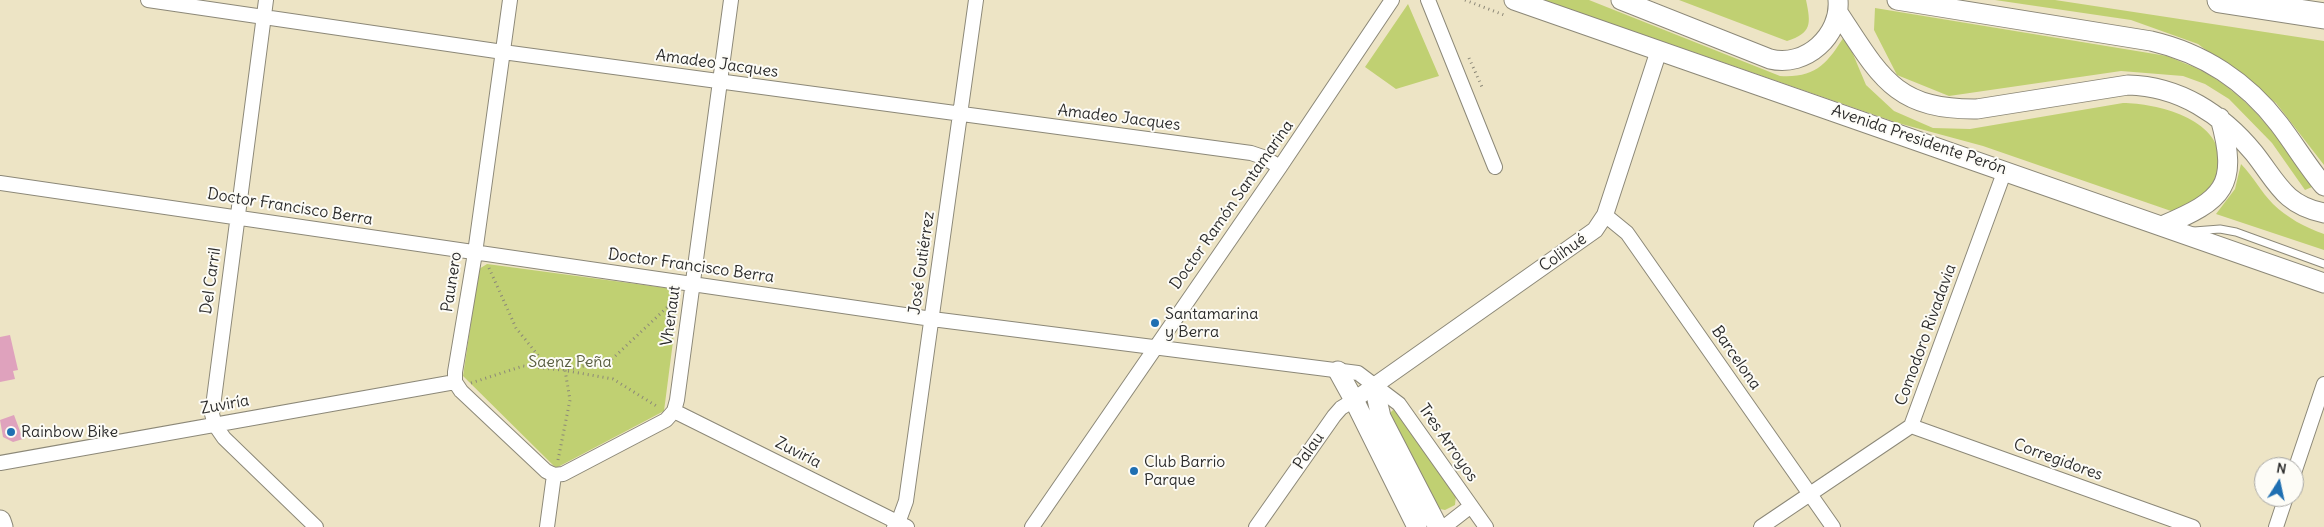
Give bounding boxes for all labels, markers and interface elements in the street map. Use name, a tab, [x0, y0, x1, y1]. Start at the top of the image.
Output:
street label: Amadeo Jacques	[655, 46, 779, 82]
street label: Amadeo Jacques	[1057, 101, 1181, 135]
street label: Avenida Presidente Perón	[1829, 101, 2009, 179]
street label: Doctor Ramón Santamarina	[1166, 117, 1298, 293]
street label: Doctor Francisco Berra	[206, 184, 374, 230]
street label: José Gutiérrez	[905, 210, 939, 316]
street label: Colihué	[1536, 230, 1590, 276]
street label: Doctor Francisco Berra	[607, 245, 775, 287]
street label: Del Carril	[197, 246, 225, 316]
street label: Paunero	[438, 250, 466, 314]
street label: Comodoro Rivadavia	[1891, 261, 1961, 409]
street label: Vhenaut	[657, 285, 685, 347]
place label: Santamarina y Berra	[1165, 304, 1258, 342]
marker: Santamarina y Berra	[1149, 317, 1161, 329]
street label: Barcelona	[1707, 322, 1765, 394]
park label: Saenz Peña	[528, 352, 612, 372]
street label: Zuviría	[199, 391, 251, 419]
street label: Tres Arroyos	[1414, 400, 1482, 486]
place label: Rainbow Bike	[21, 422, 118, 442]
marker: Rainbow Bike	[5, 426, 17, 438]
street label: Palau	[1290, 429, 1328, 473]
street label: Zuviría	[772, 433, 824, 473]
street label: Corregidores	[2011, 435, 2105, 485]
place label: Club Barrio Parque	[1144, 452, 1225, 490]
north arrow	[2254, 457, 2304, 507]
text: N	[2275, 459, 2288, 478]
marker: Club Barrio Parque	[1128, 465, 1140, 477]

